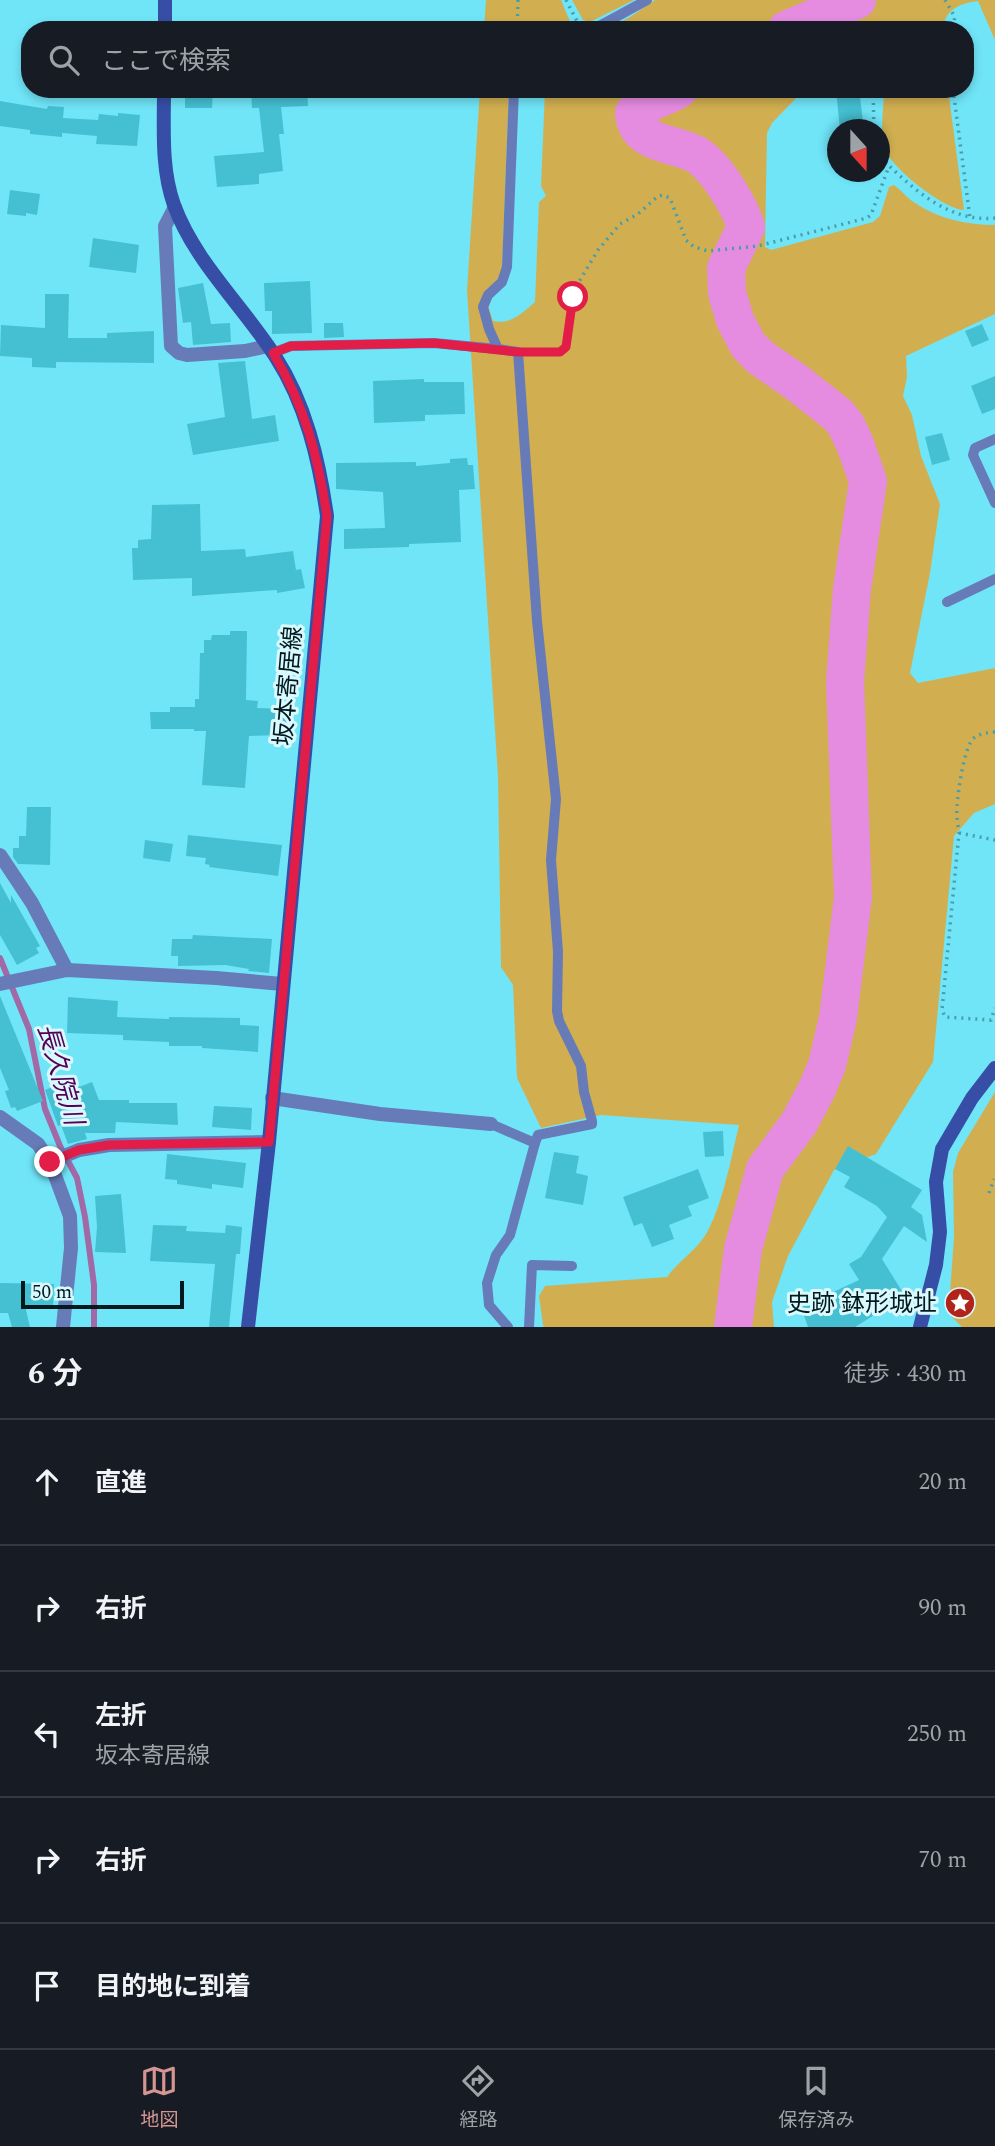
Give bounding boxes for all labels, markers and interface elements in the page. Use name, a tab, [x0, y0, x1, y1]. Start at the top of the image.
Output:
search box	[21, 21, 974, 98]
icon: search	[45, 41, 83, 79]
text: ここで検索	[101, 41, 231, 81]
north arrow	[827, 119, 890, 182]
route start	[557, 281, 588, 312]
street label: 坂本寄居線	[266, 625, 312, 747]
water label: 長久院川	[26, 1019, 94, 1133]
route end	[34, 1146, 65, 1177]
scale bar	[21, 1278, 184, 1310]
text: 50 m	[32, 1278, 72, 1307]
place label: 史跡 鉢形城址	[787, 1286, 937, 1322]
place icon: 史跡 鉢形城址	[943, 1286, 977, 1320]
text: 6 分	[28, 1351, 82, 1397]
text: 徒歩 · 430 m	[844, 1357, 967, 1392]
icon: ahead	[28, 1463, 66, 1501]
text: 直進	[95, 1463, 147, 1503]
text: 20 m	[918, 1465, 967, 1500]
icon: right	[28, 1589, 66, 1627]
text: 右折	[95, 1589, 147, 1629]
text: 90 m	[918, 1591, 967, 1626]
text: 左折	[95, 1696, 147, 1736]
icon: left	[28, 1715, 66, 1753]
text: 250 m	[907, 1717, 967, 1752]
text: 坂本寄居線	[95, 1739, 210, 1774]
icon: right	[28, 1841, 66, 1879]
text: 右折	[95, 1841, 147, 1881]
text: 70 m	[918, 1843, 967, 1878]
icon: arrive	[28, 1967, 66, 2005]
text: 目的地に到着	[95, 1967, 251, 2007]
tab: 地図	[140, 2062, 179, 2135]
tab: 経路	[459, 2062, 498, 2135]
tab: 保存済み	[778, 2062, 855, 2135]

